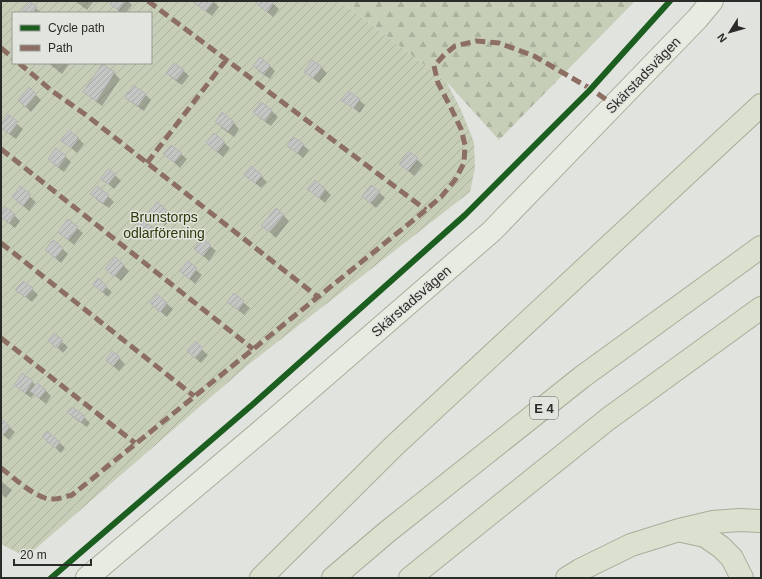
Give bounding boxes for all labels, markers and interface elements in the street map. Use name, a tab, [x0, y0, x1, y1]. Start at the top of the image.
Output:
legend	[12, 12, 152, 64]
north arrow	[710, 12, 750, 52]
text: Cycle path	[48, 21, 105, 35]
text: N	[715, 31, 729, 45]
street label: Skärstadsvägen	[602, 33, 684, 117]
text: Path	[48, 41, 73, 55]
park label: Brunstorps odlarförening	[123, 209, 205, 241]
street label: Skärstadsvägen	[368, 262, 454, 340]
road number: E 4	[530, 397, 558, 419]
scale bar	[14, 541, 91, 567]
text: 20 m	[20, 548, 47, 562]

